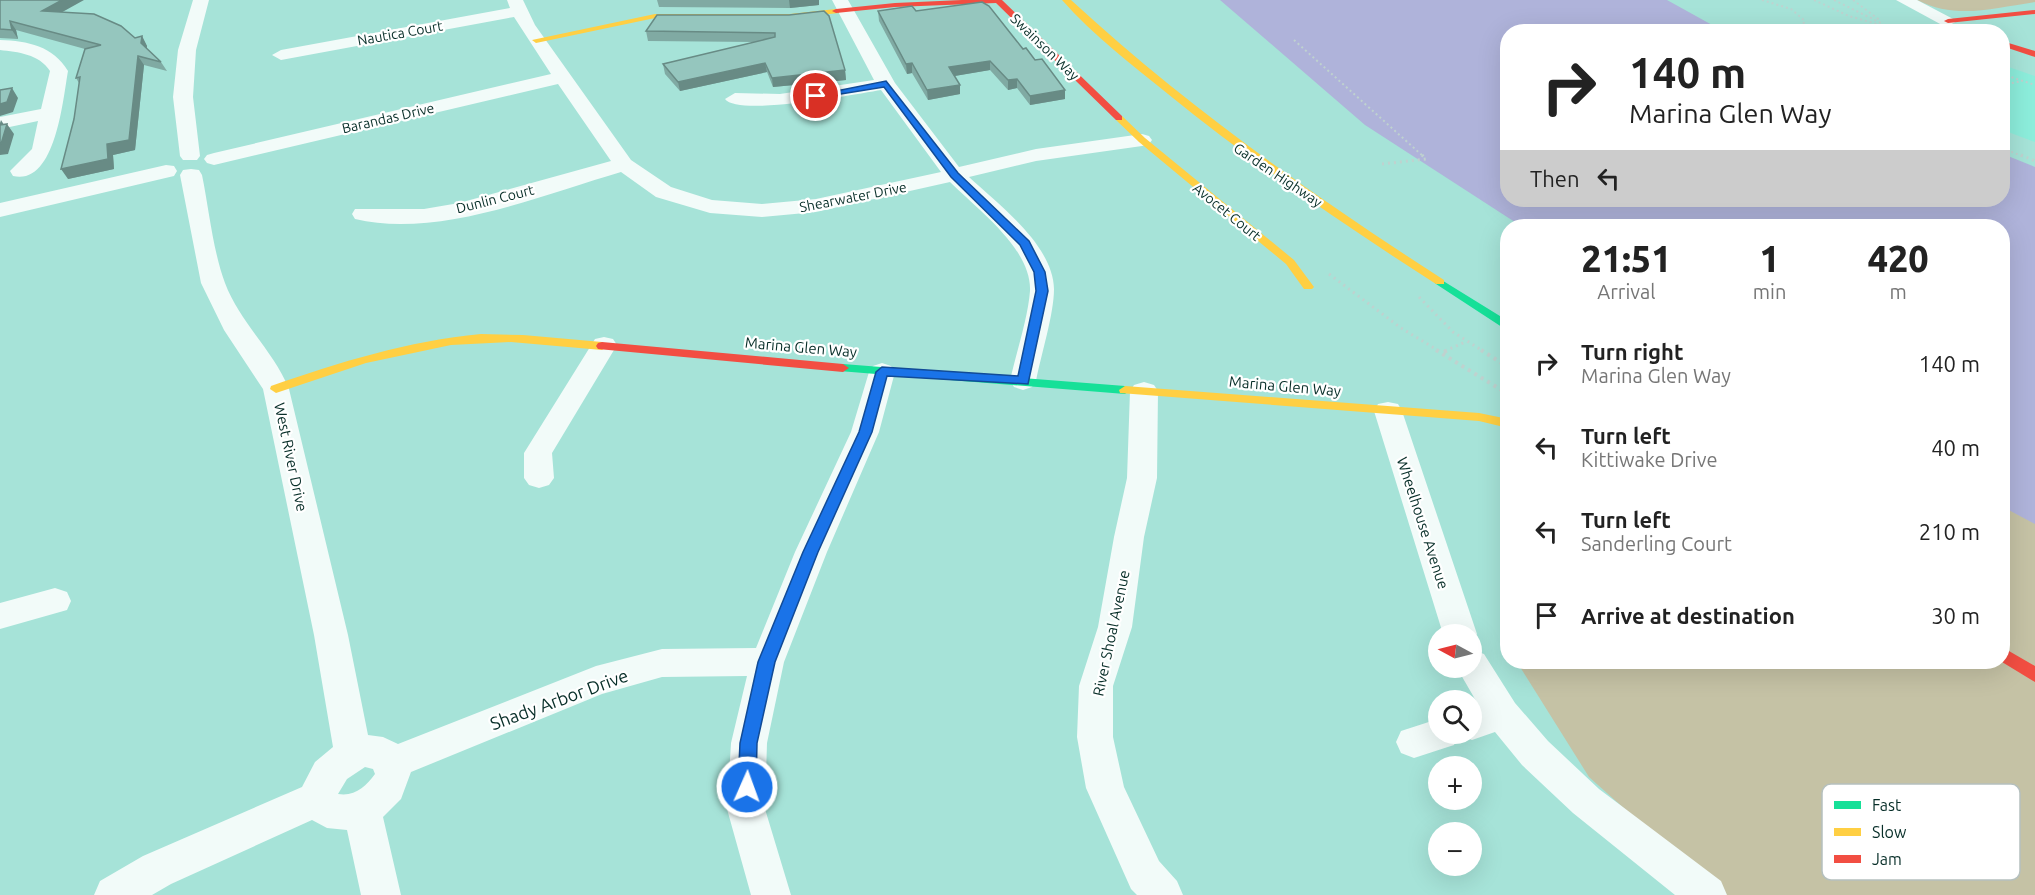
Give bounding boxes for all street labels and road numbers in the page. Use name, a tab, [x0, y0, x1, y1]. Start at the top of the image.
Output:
street label: Swainson Way	[1007, 10, 1083, 84]
street label: Nautica Court	[356, 18, 444, 48]
street label: Barandas Drive	[340, 100, 436, 136]
street label: Garden Highway	[1231, 140, 1325, 211]
street label: Shearwater Drive	[798, 179, 908, 215]
street label: Avocet Court	[1190, 180, 1264, 244]
street label: Dunlin Court	[454, 181, 536, 216]
street label: Marina Glen Way	[744, 334, 858, 360]
street label: Marina Glen Way	[1228, 373, 1342, 399]
street label: West River Drive	[271, 401, 311, 513]
street label: Wheelhouse Avenue	[1394, 455, 1452, 591]
street label: River Shoal Avenue	[1089, 568, 1133, 698]
street label: Shady Arbor Drive	[487, 665, 631, 733]

